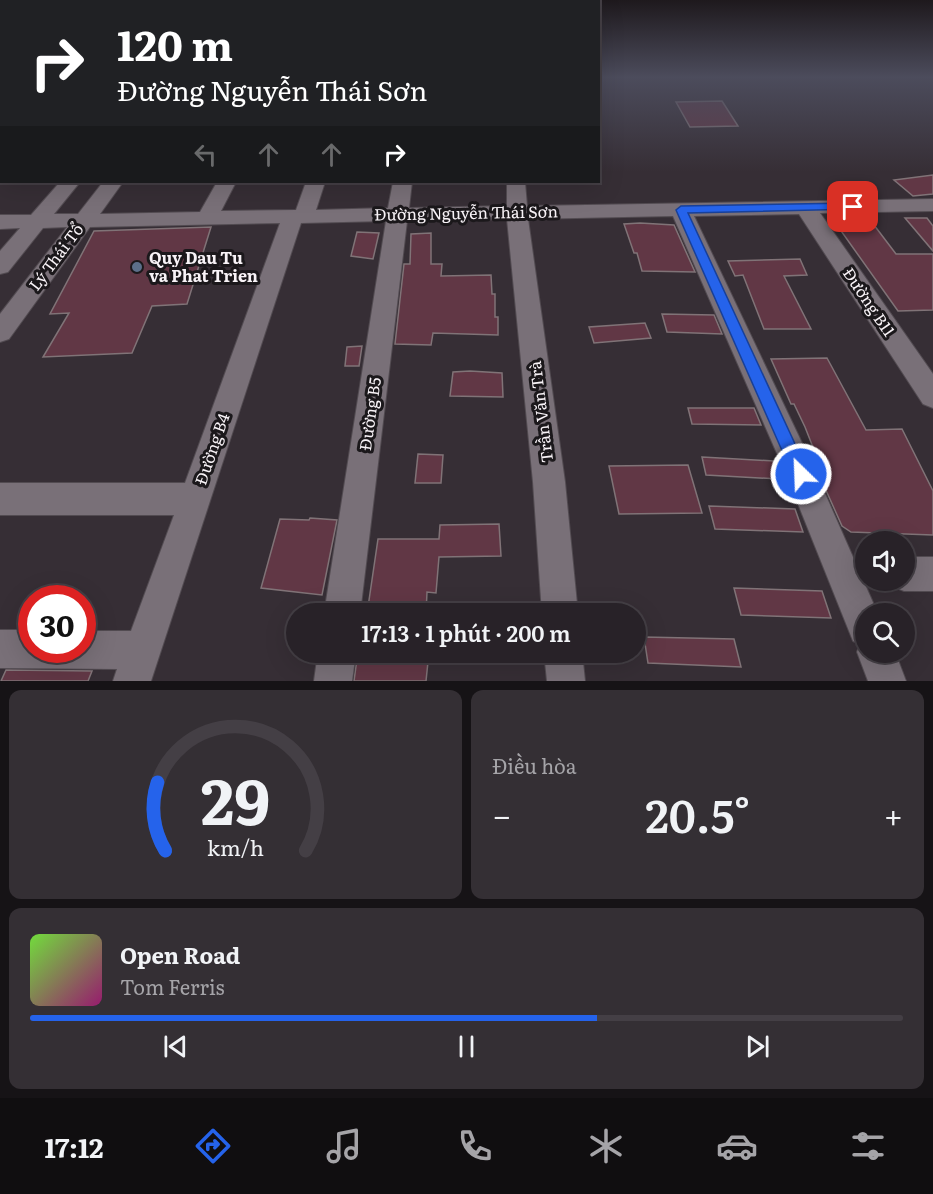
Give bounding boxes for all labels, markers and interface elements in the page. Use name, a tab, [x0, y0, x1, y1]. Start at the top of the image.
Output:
text: 120 m	[117, 12, 233, 74]
icon: right	[18, 24, 96, 102]
text: Đường Nguyễn Thái Sơn	[117, 69, 427, 109]
icon: left	[189, 138, 222, 171]
icon: ahead	[252, 138, 285, 171]
icon: ahead	[315, 138, 348, 171]
icon: right	[378, 138, 411, 171]
pin	[827, 181, 878, 232]
icon: arrive	[836, 190, 869, 223]
street label: Đường Nguyễn Thái Sơn	[374, 198, 559, 226]
street label: Lý Thái Tổ	[22, 218, 88, 295]
place label: Quy Dau Tu va Phat Trien	[149, 245, 258, 287]
marker: Quy Dau Tu va Phat Trien	[130, 260, 144, 274]
street label: Đường B11	[838, 262, 902, 341]
street label: Trần Văn Trà	[522, 360, 558, 464]
street label: Đường B5	[352, 376, 386, 452]
street label: Đường B4	[188, 409, 235, 488]
position arrow	[769, 442, 833, 506]
map controls	[855, 531, 915, 663]
button: sound	[855, 531, 915, 591]
speed limit sign: 30	[18, 585, 96, 663]
button: search	[855, 603, 915, 663]
text: 17:13 · 1 phút · 200 m	[361, 616, 571, 649]
text: Điều hòa	[492, 750, 577, 780]
text: 29	[201, 752, 270, 844]
text: 20.5°	[645, 780, 750, 847]
text: −	[492, 789, 511, 838]
text: +	[884, 789, 903, 838]
text: km/h	[207, 832, 264, 864]
text: Open Road	[120, 938, 240, 971]
text: Tom Ferris	[120, 971, 225, 1001]
icon: previous	[159, 1030, 192, 1063]
icon: pause	[450, 1030, 483, 1063]
icon: next	[741, 1030, 774, 1063]
icon: directions	[192, 1125, 234, 1167]
icon: music	[323, 1125, 365, 1167]
icon: phone	[454, 1125, 496, 1167]
icon: climate	[585, 1125, 627, 1167]
icon: car	[716, 1125, 758, 1167]
icon: filters	[847, 1125, 889, 1167]
text: 17:12	[44, 1126, 104, 1166]

